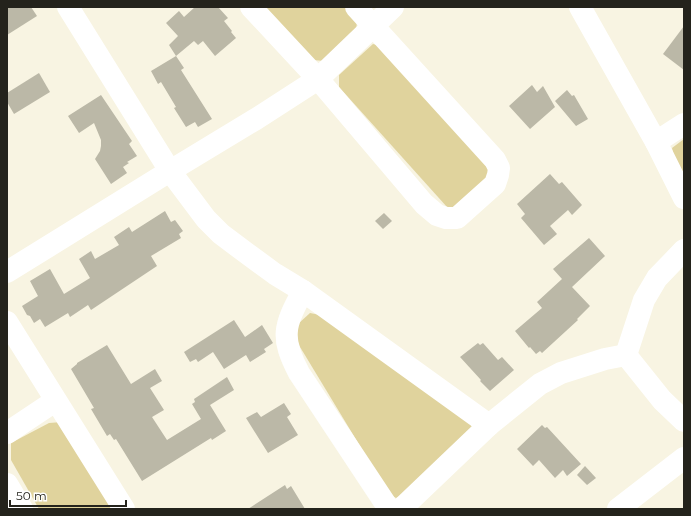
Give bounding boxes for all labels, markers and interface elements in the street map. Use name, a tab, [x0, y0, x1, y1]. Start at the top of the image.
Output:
scale bar	[10, 482, 126, 508]
text: 50 m	[16, 488, 47, 503]

